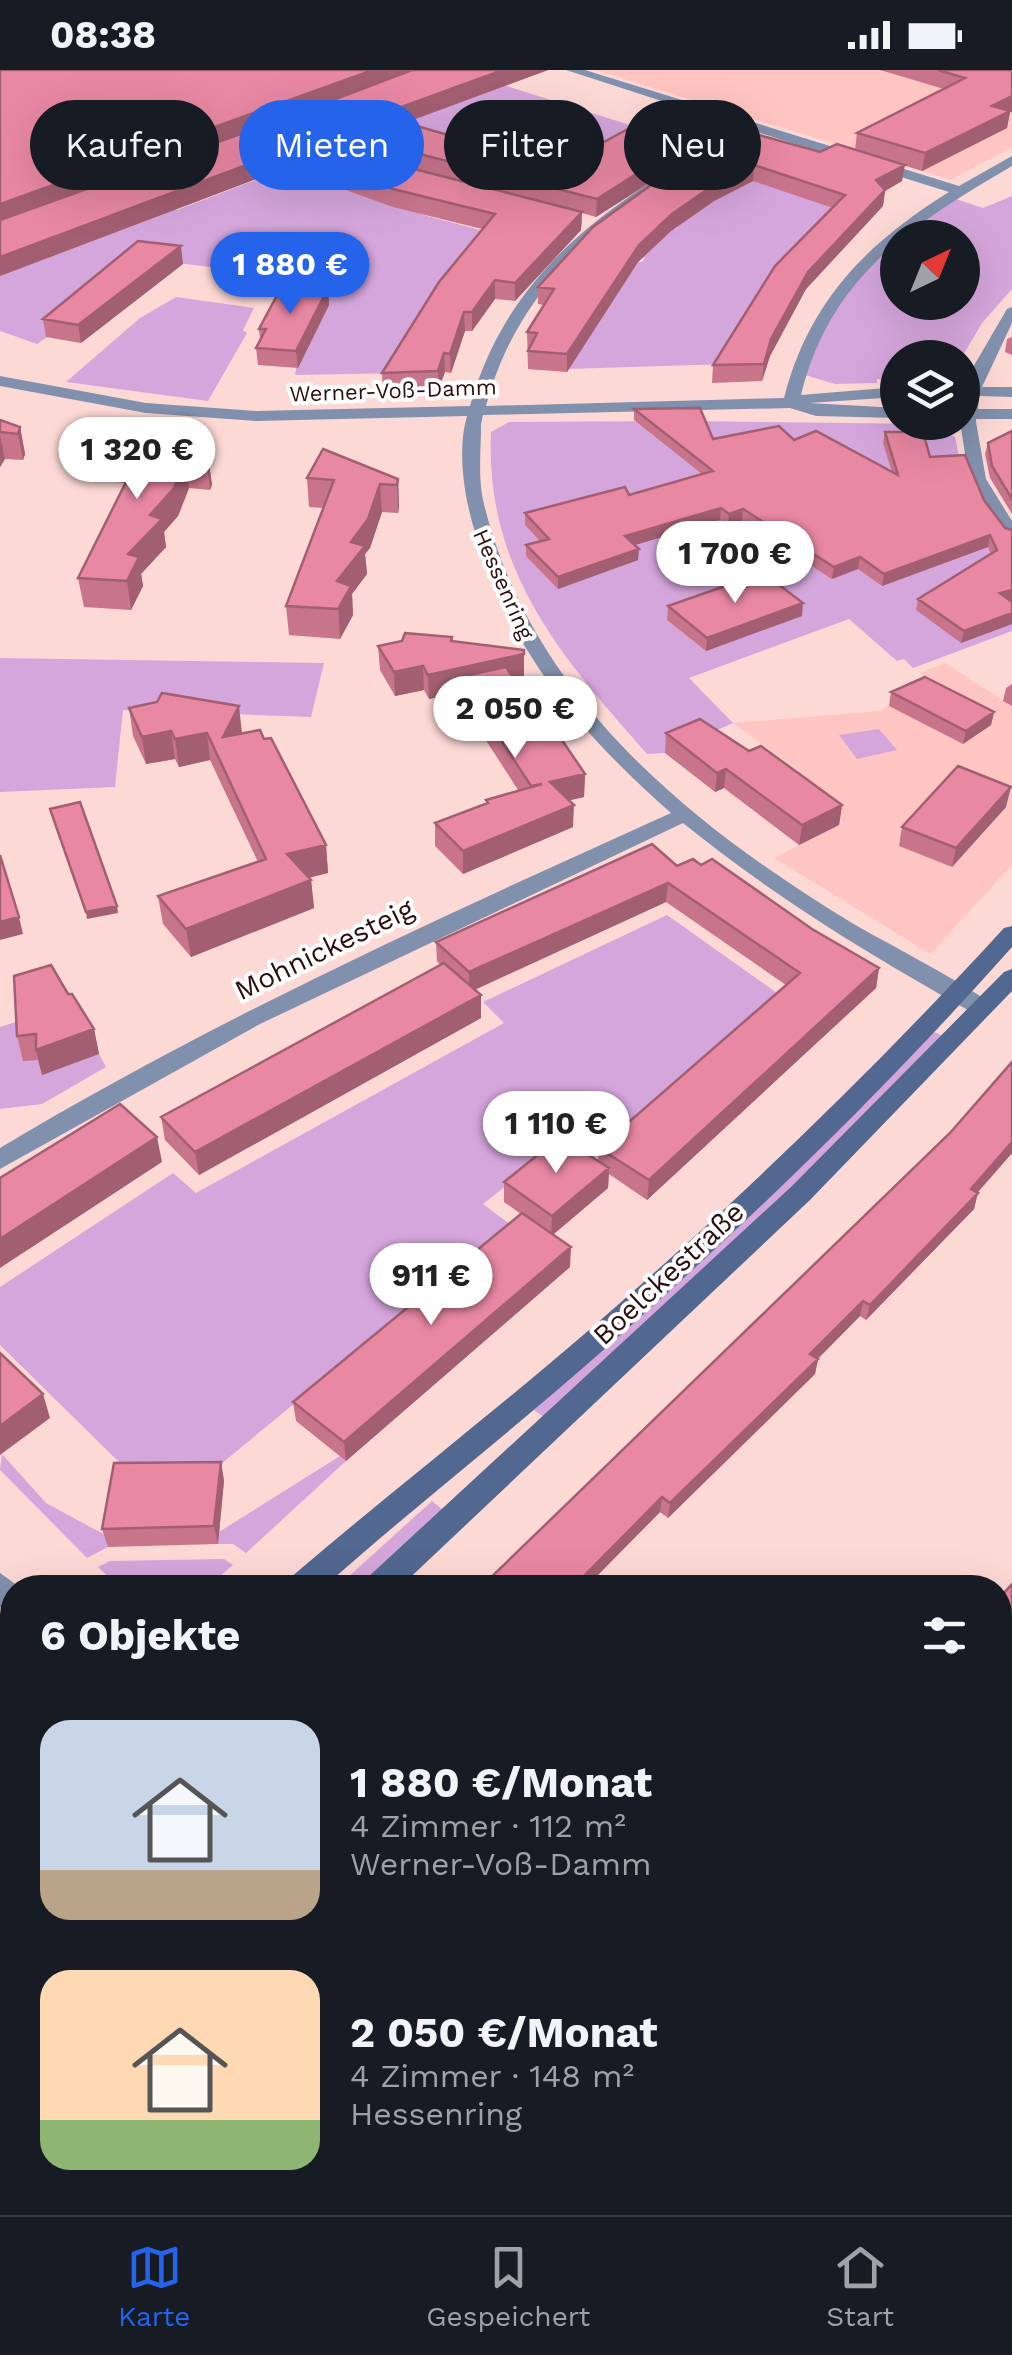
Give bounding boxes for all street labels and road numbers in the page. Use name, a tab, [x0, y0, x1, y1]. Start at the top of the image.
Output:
street label: Werner-Voß-Damm	[289, 374, 497, 407]
street label: Hessenring	[468, 525, 539, 644]
street label: Mohnickesteig	[229, 892, 419, 1007]
street label: Boelckestraße	[586, 1195, 750, 1352]

